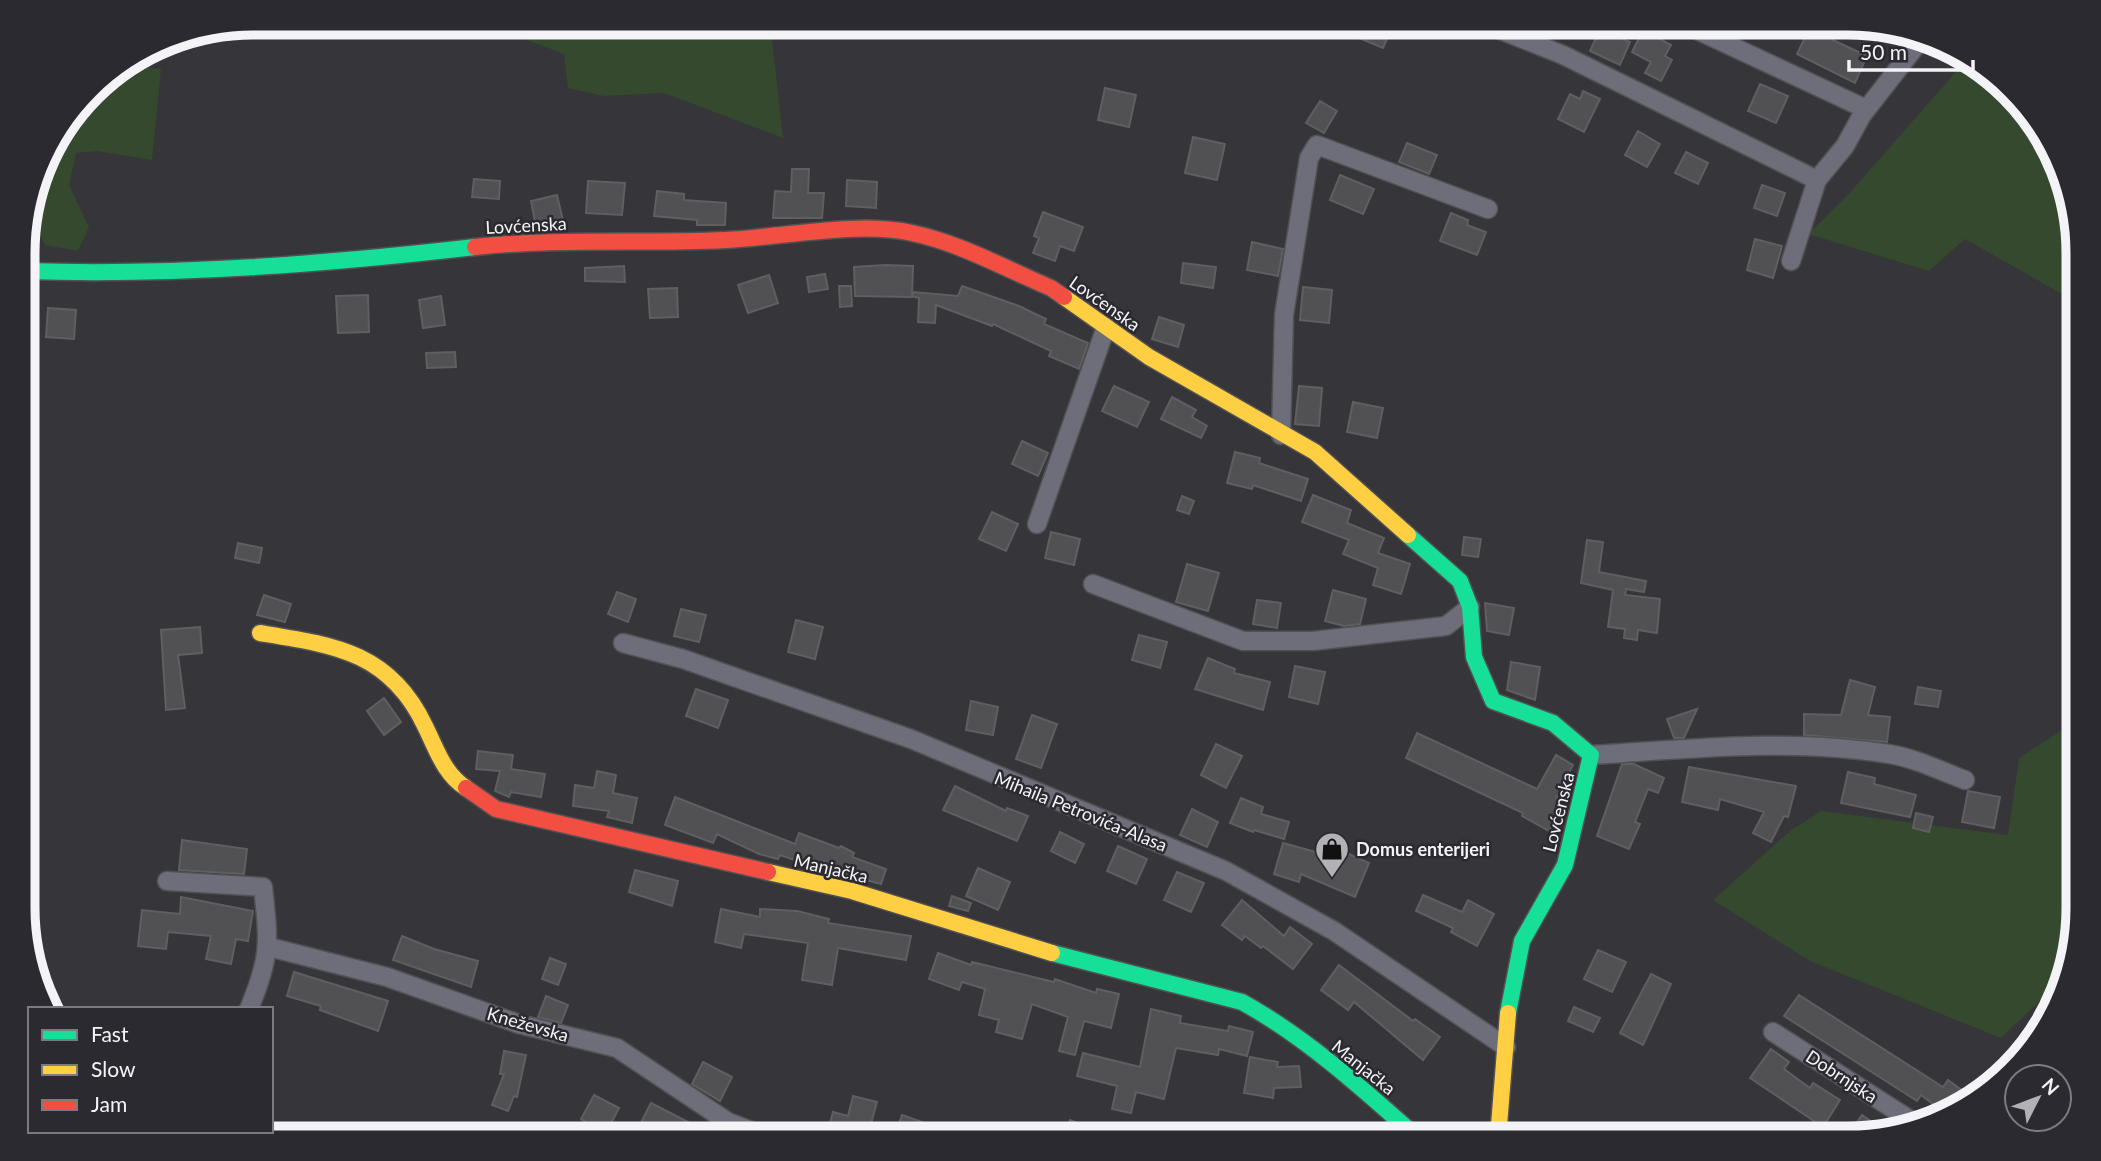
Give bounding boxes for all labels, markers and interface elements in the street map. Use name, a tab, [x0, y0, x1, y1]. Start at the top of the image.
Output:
scale bar	[1849, 28, 1973, 72]
text: 50 m	[1860, 39, 1907, 64]
street label: Lovćenska	[485, 212, 567, 238]
street label: Lovćenska	[1065, 271, 1145, 335]
street label: Mihaila Petrovića-Alasa	[991, 766, 1171, 856]
street label: Lovćenska	[1537, 770, 1579, 854]
shop icon: Domus enterijeri	[1313, 830, 1351, 879]
place label: Domus enterijeri	[1356, 838, 1490, 860]
street label: Manjačka	[792, 849, 870, 887]
street label: Kneževska	[485, 1002, 571, 1046]
legend	[28, 1007, 273, 1133]
text: Fast	[91, 1021, 129, 1046]
street label: Manjačka	[1328, 1035, 1400, 1099]
street label: Dobrnjska	[1802, 1045, 1882, 1107]
text: Slow	[91, 1056, 136, 1081]
north arrow	[2003, 1063, 2073, 1133]
text: N	[2038, 1073, 2064, 1099]
text: Jam	[91, 1091, 127, 1116]

